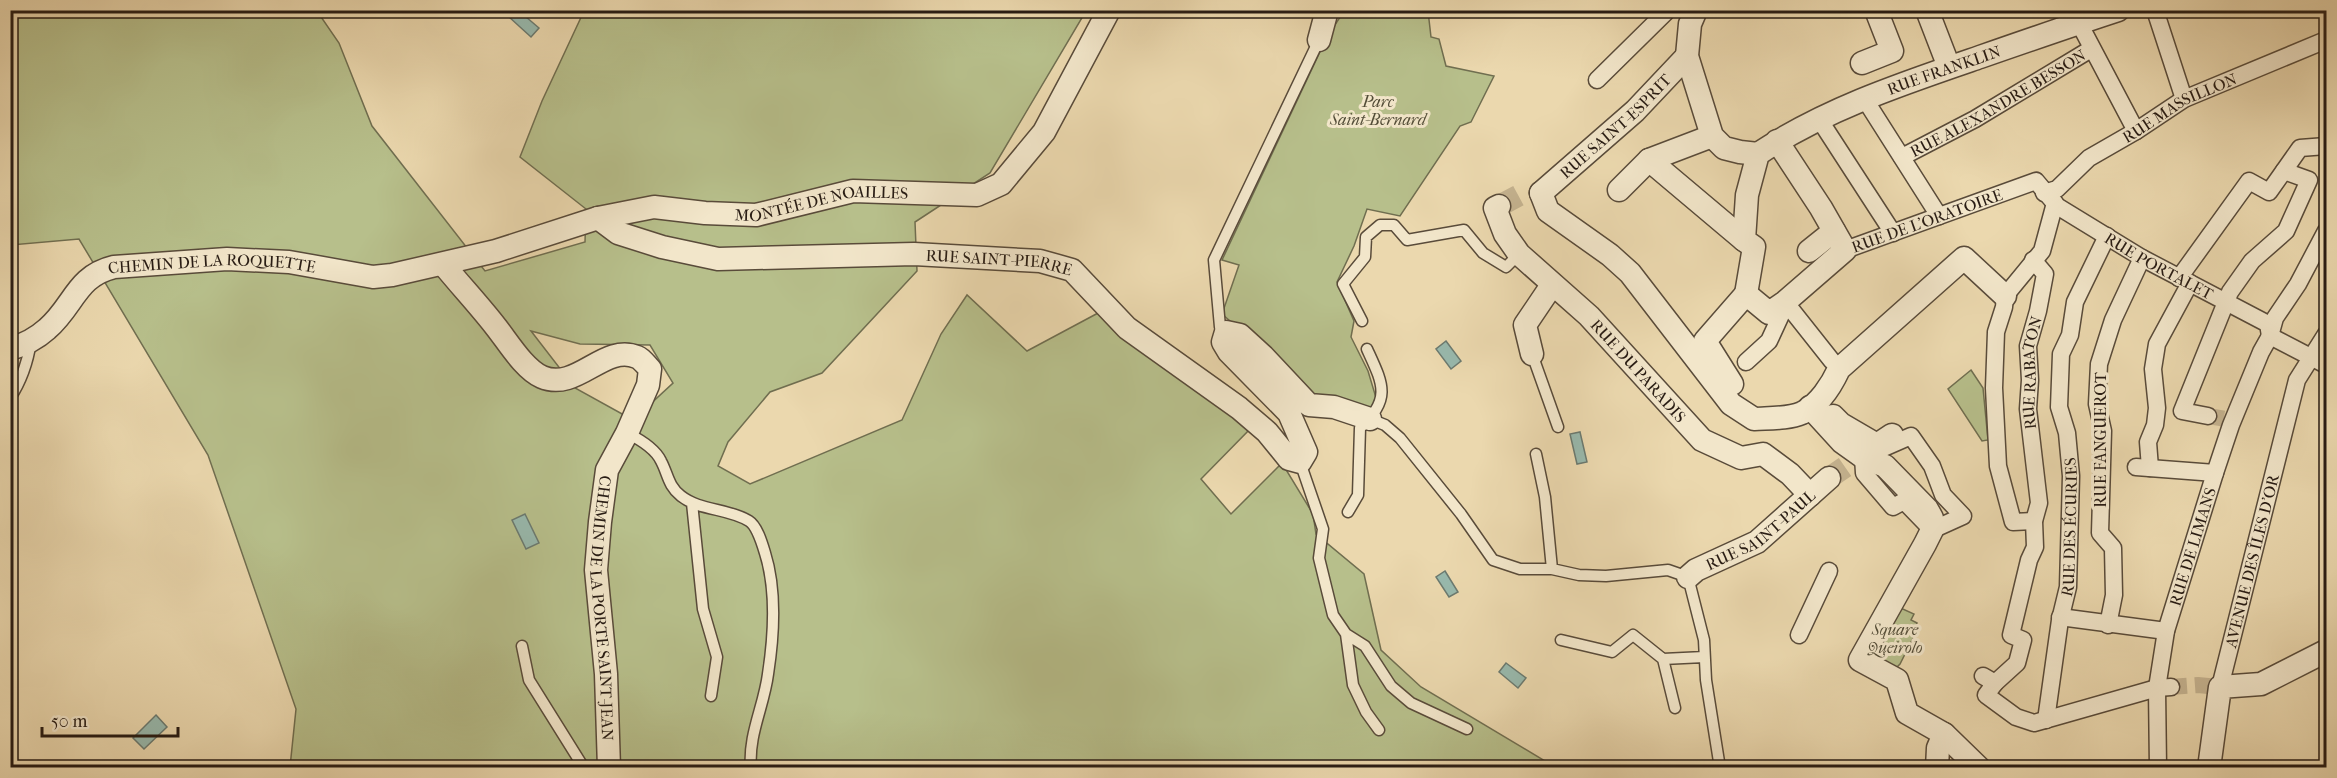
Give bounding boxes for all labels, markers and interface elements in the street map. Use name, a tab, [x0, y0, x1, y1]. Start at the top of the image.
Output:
street label: RUE FRANKLIN	[1884, 41, 2003, 99]
street label: RUE ALEXANDRE BESSON	[1907, 45, 2089, 161]
street label: RUE MASSILLON	[2119, 69, 2239, 146]
street label: RUE SAINT-ESPRIT	[1555, 70, 1675, 182]
park label: Parc Saint-Bernard	[1329, 92, 1428, 129]
street label: MONTÉE DE NOAILLES	[734, 181, 909, 225]
street label: RUE DE L'ORATOIRE	[1849, 184, 2005, 256]
street label: RUE PORTALET	[2101, 228, 2217, 303]
street label: RUE SAINT-PIERRE	[925, 245, 1074, 279]
street label: CHEMIN DE LA ROQUETTE	[106, 249, 318, 278]
street label: RUE RABATON	[2018, 314, 2046, 430]
street label: RUE DU PARADIS	[1587, 315, 1690, 426]
street label: RUE FANGUEROT	[2091, 372, 2110, 508]
street label: RUE DES ÉCURIES	[2057, 457, 2081, 598]
street label: AVENUE DES ÎLES D'OR	[2221, 471, 2283, 651]
street label: CHEMIN DE LA PORTE SAINT-JEAN	[587, 474, 618, 741]
street label: RUE SAINT-PAUL	[1702, 485, 1819, 574]
street label: RUE DE LIMANS	[2165, 485, 2219, 608]
park label: Square Queirolo	[1866, 620, 1923, 658]
scale bar	[42, 700, 178, 738]
text: 50 m	[51, 711, 88, 732]

